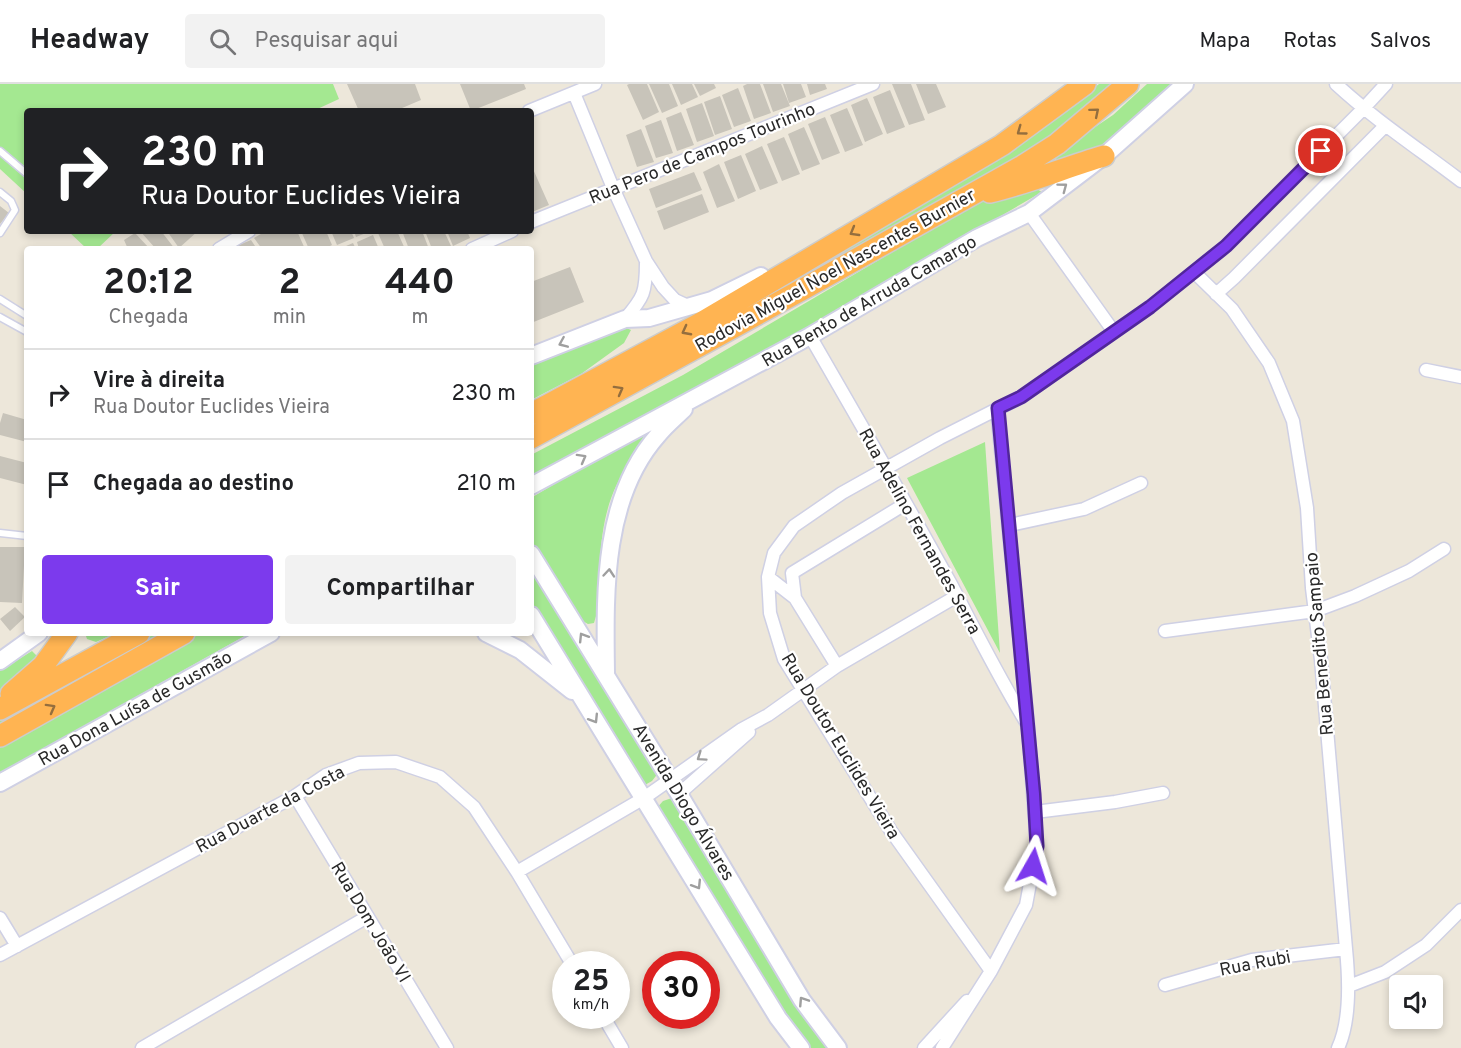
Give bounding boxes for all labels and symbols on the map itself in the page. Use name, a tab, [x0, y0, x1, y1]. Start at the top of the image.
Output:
street label: Rua Pero de Campos Tourinho	[586, 98, 819, 210]
one-way arrow	[1088, 109, 1099, 120]
one-way arrow	[1016, 124, 1027, 135]
pin	[1295, 125, 1346, 176]
street label: Rodovia Miguel Noel Nascentes Burnier	[691, 184, 980, 358]
one-way arrow	[1056, 184, 1067, 195]
one-way arrow	[850, 225, 860, 236]
street label: Rua Bento de Arruda Camargo	[758, 231, 981, 373]
one-way arrow	[682, 324, 692, 335]
one-way arrow	[558, 335, 569, 347]
one-way arrow	[613, 386, 624, 397]
street label: Rua Adelino Fernandes Serra	[852, 425, 985, 639]
one-way arrow	[576, 454, 587, 465]
street label: Rua Benedito Sampaio	[1301, 551, 1340, 737]
one-way arrow	[602, 569, 615, 578]
one-way arrow	[578, 633, 590, 643]
street label: Rua Dona Luísa de Gusmão	[35, 646, 237, 772]
street label: Rua Doutor Euclides Vieira	[775, 650, 904, 844]
one-way arrow	[45, 704, 55, 715]
one-way arrow	[587, 713, 599, 723]
street label: Avenida Diogo Álvares	[627, 719, 741, 886]
one-way arrow	[696, 750, 707, 761]
street label: Rua Duarte da Costa	[192, 761, 349, 859]
position arrow	[1001, 834, 1065, 898]
street label: Rua Dom João VI	[325, 858, 415, 987]
one-way arrow	[689, 879, 701, 889]
street label: Rua Rubi	[1218, 946, 1293, 983]
speed limit sign: 30	[642, 951, 720, 1029]
one-way arrow	[799, 997, 811, 1007]

